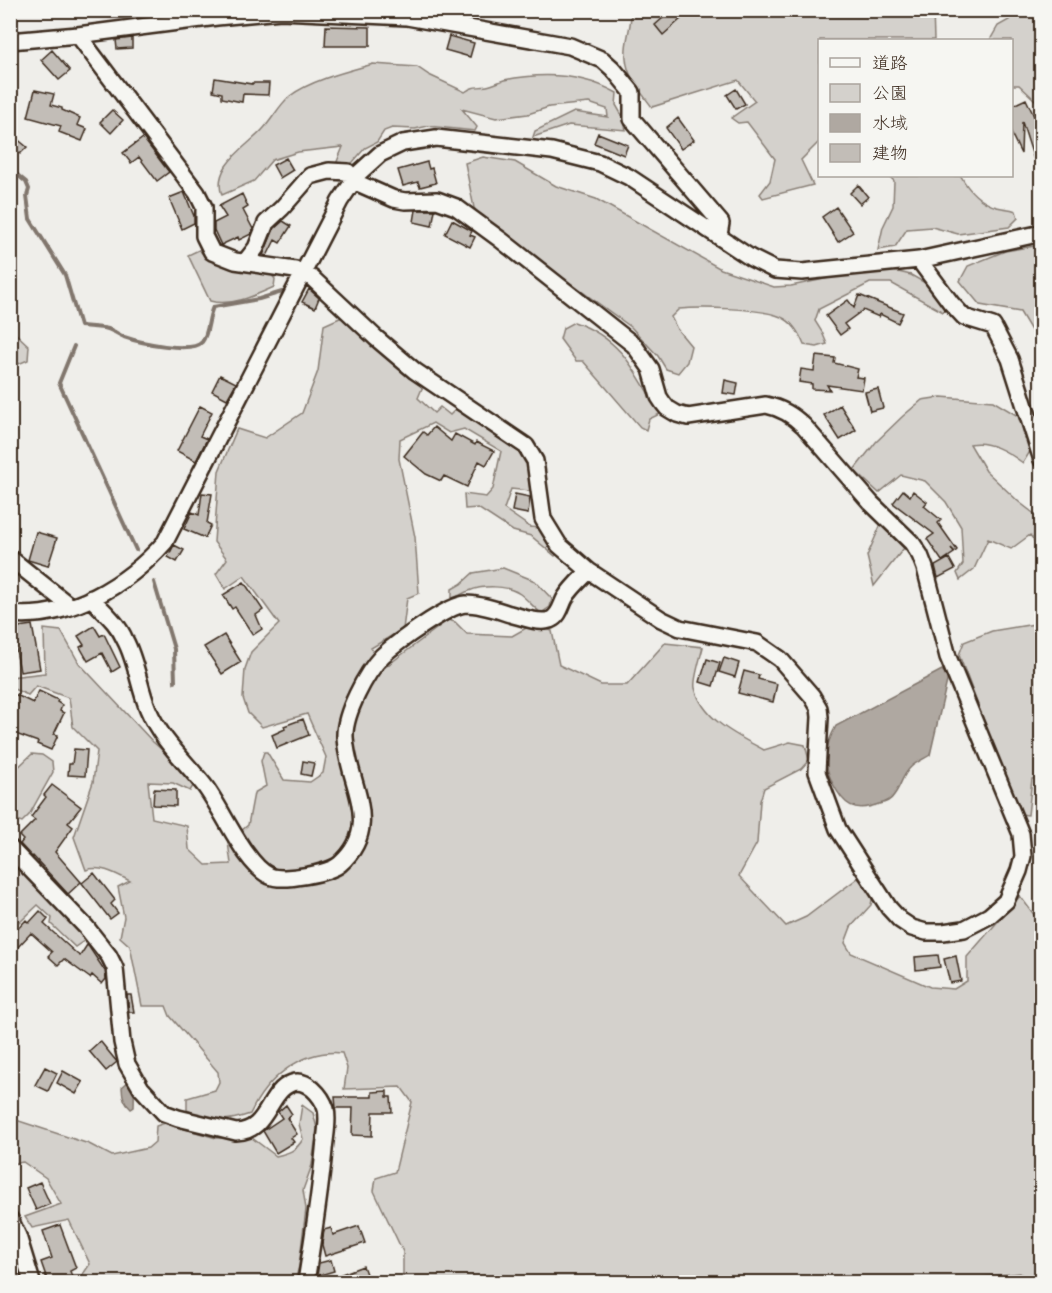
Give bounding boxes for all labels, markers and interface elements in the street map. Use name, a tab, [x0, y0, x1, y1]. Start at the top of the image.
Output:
legend	[818, 39, 1013, 177]
text: 道路	[872, 50, 908, 75]
text: 公園	[872, 80, 908, 105]
text: 水域	[872, 110, 908, 135]
text: 建物	[872, 140, 908, 165]

